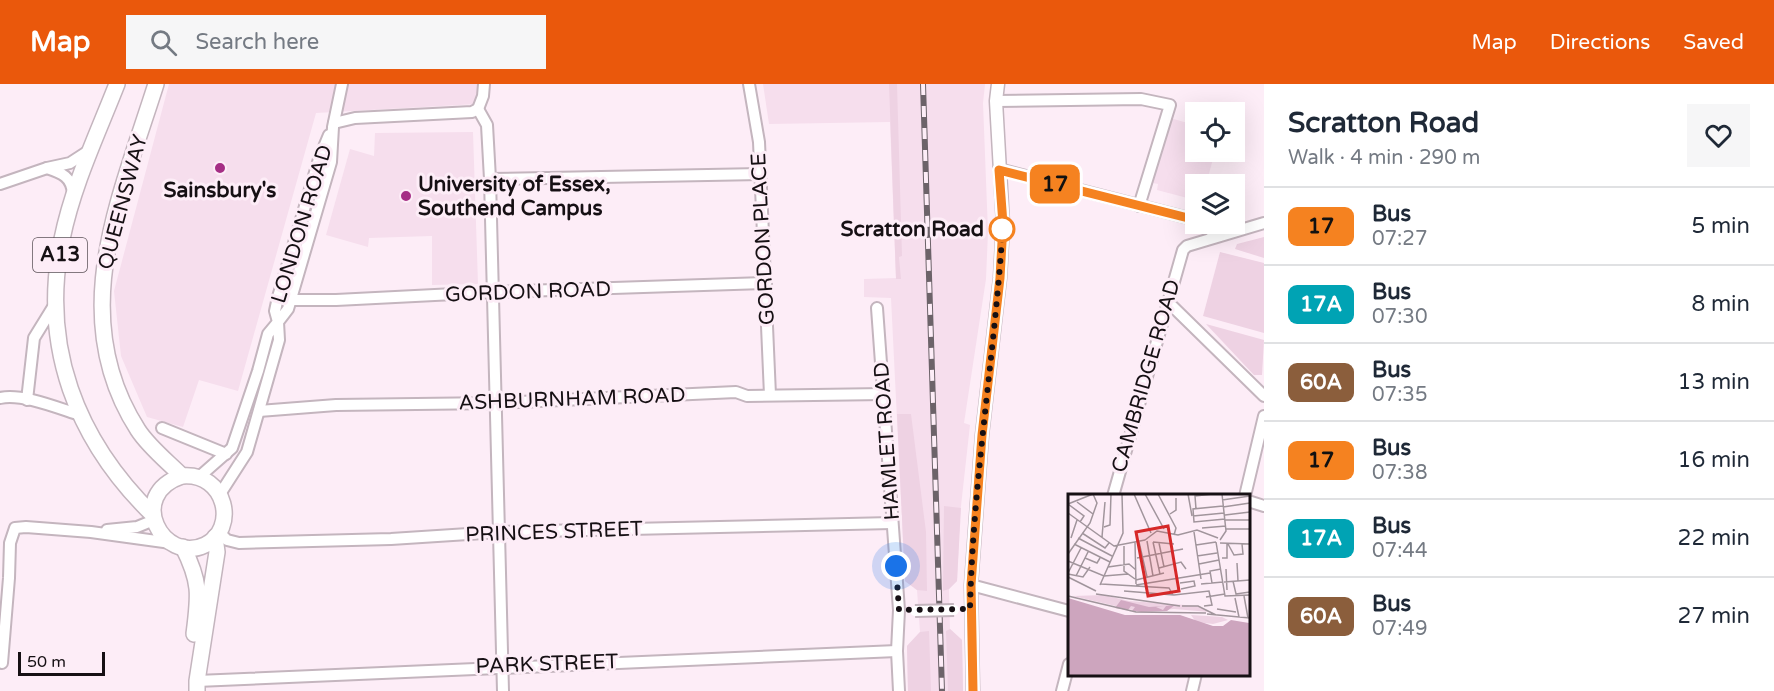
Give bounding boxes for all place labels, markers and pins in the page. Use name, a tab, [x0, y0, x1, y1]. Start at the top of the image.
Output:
marker: Sainsbury's	[213, 161, 227, 175]
place label: University of Essex, Southend Campus	[418, 172, 611, 221]
place label: Sainsbury's	[164, 178, 276, 203]
marker: University of Essex, Southend Campus	[399, 189, 413, 203]
marker: Scratton Road	[989, 216, 1015, 242]
place label: Scratton Road	[841, 217, 984, 242]

